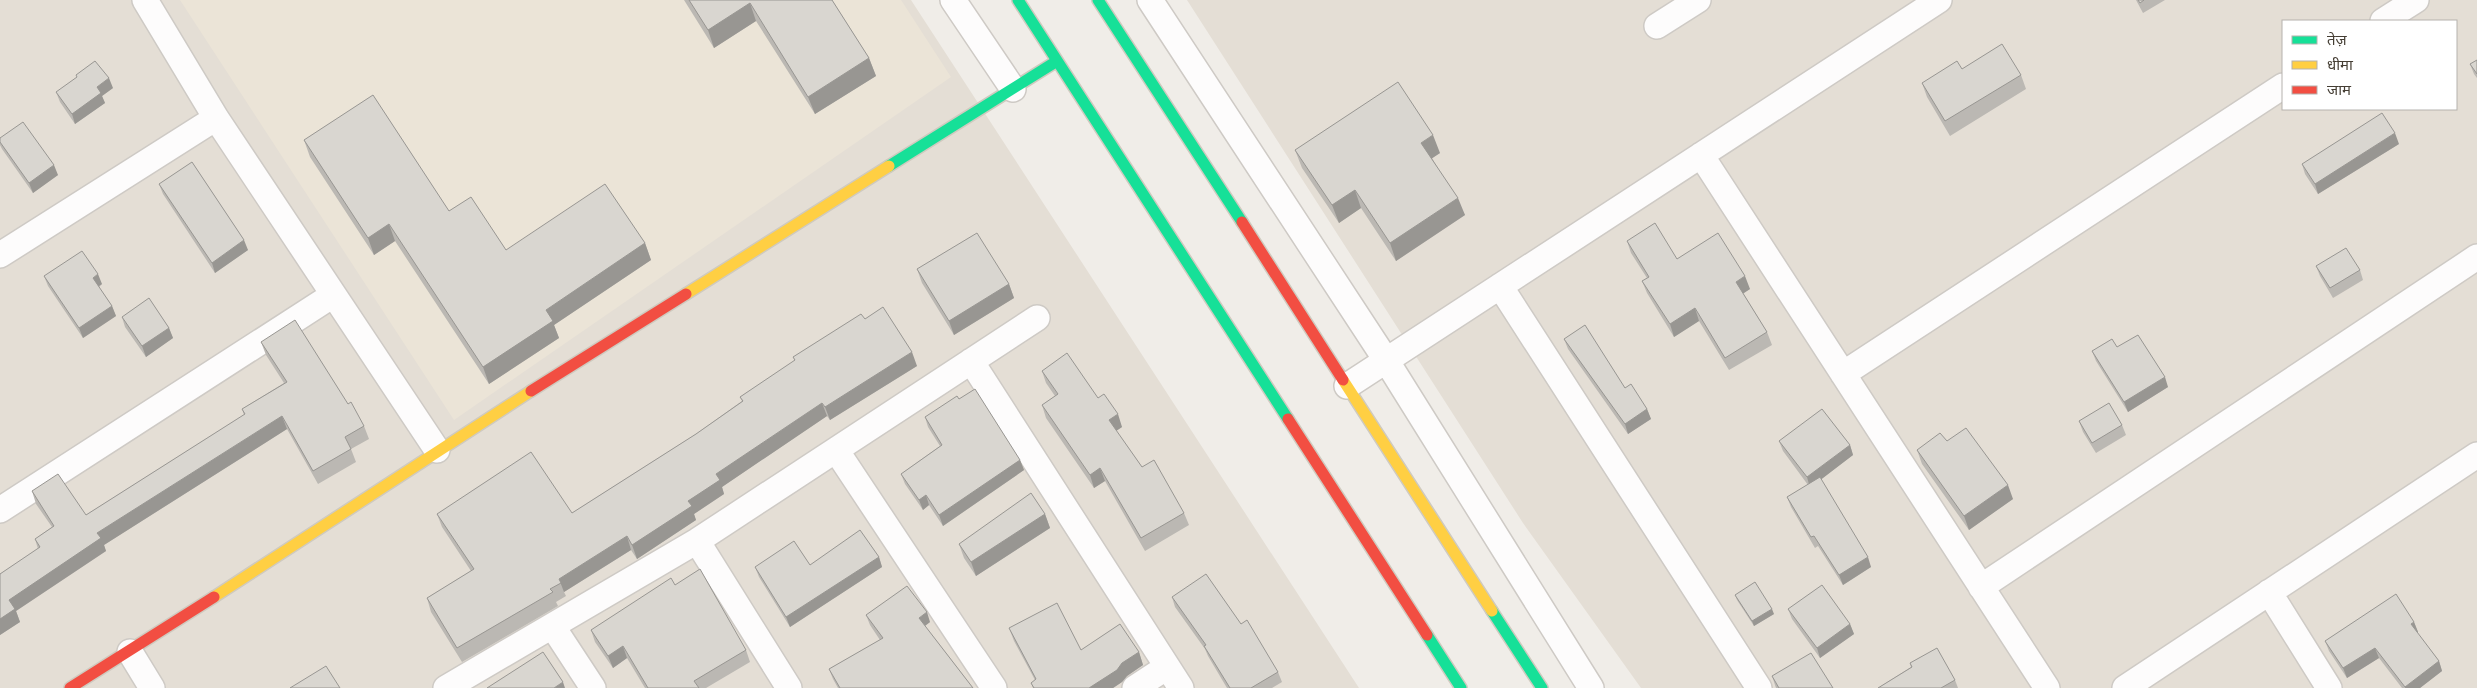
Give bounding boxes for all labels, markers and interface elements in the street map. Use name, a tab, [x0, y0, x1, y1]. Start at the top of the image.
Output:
legend	[2282, 20, 2457, 110]
text: तेज़	[2327, 31, 2348, 49]
text: धीमा	[2327, 56, 2354, 74]
text: जाम	[2327, 81, 2352, 99]

